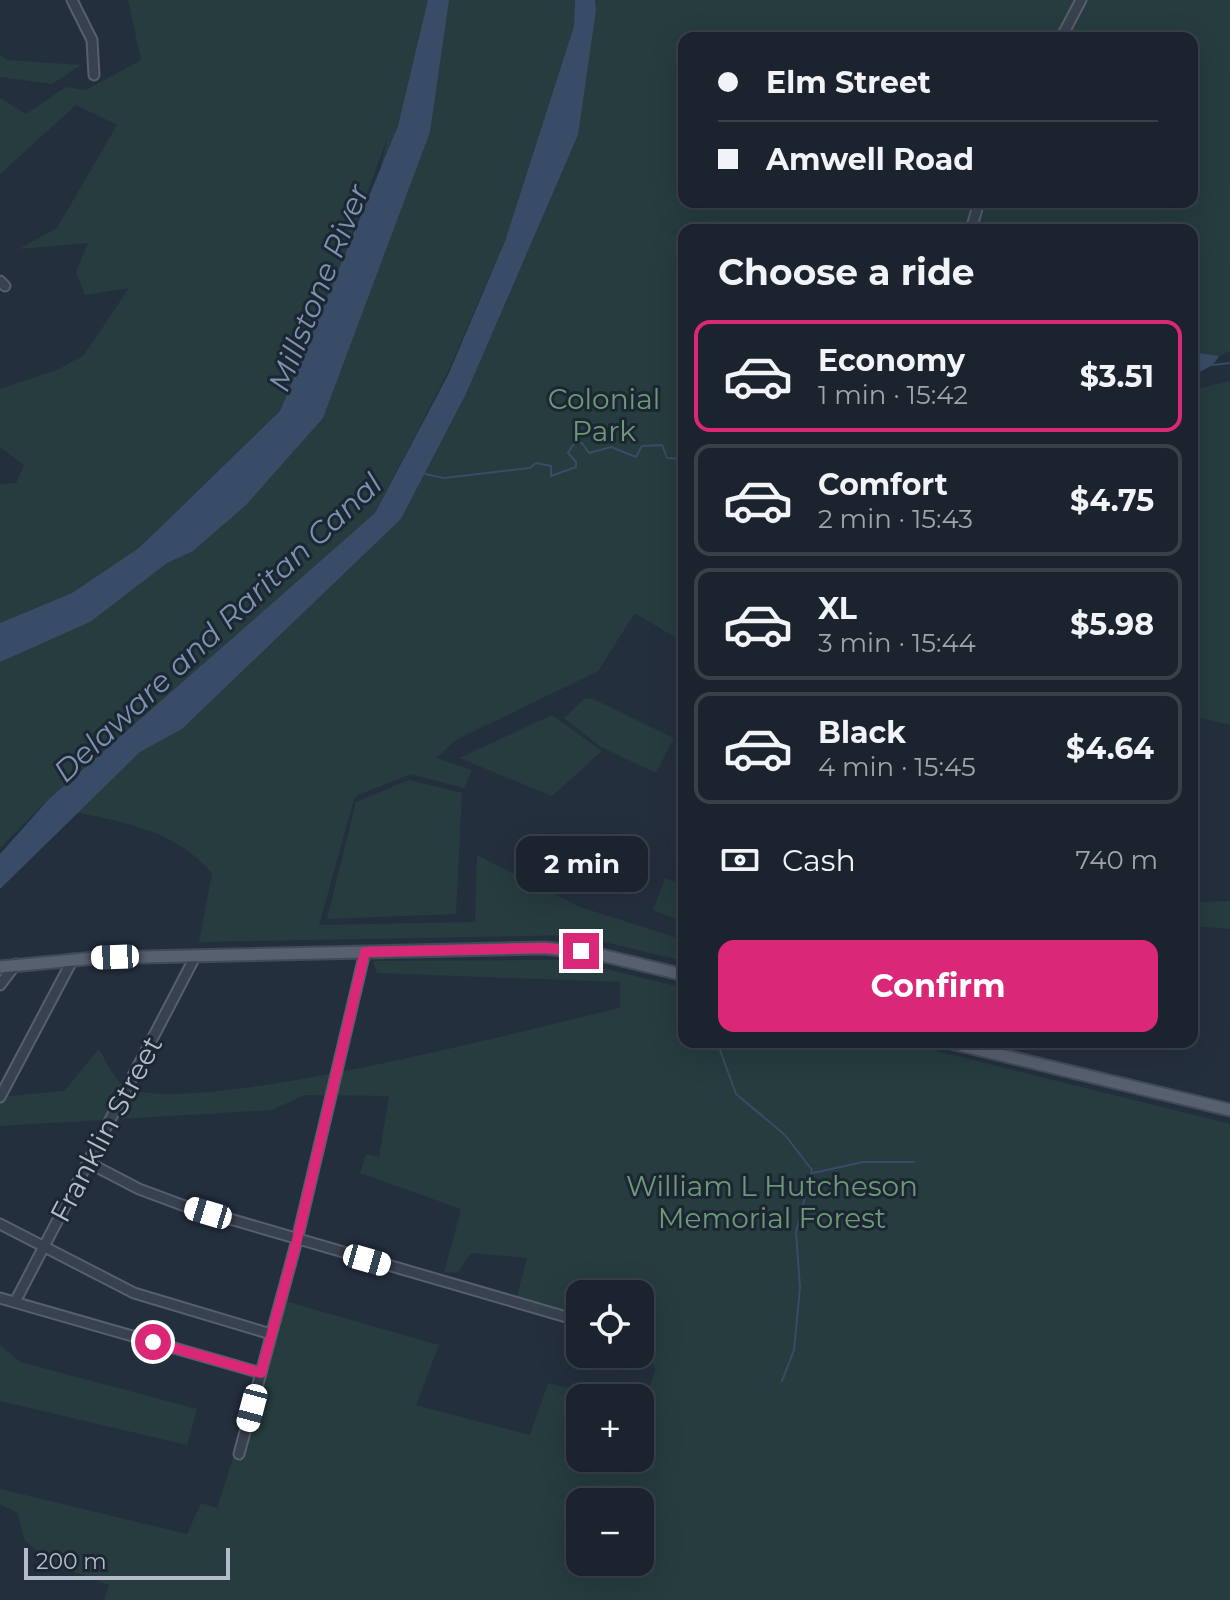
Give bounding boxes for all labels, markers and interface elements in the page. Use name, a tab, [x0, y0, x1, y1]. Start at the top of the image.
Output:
text: Elm Street	[766, 64, 931, 101]
text: Amwell Road	[766, 141, 974, 178]
water label: Millstone River	[260, 178, 377, 397]
text: Choose a ride	[718, 250, 975, 294]
icon: car	[722, 340, 794, 412]
text: Economy	[818, 342, 965, 379]
text: $3.51	[1080, 358, 1154, 395]
text: 1 min · 15:42	[818, 379, 968, 411]
park label: Colonial Park	[548, 382, 660, 448]
icon: car	[722, 464, 794, 536]
water label: Delaware and Raritan Canal	[46, 465, 390, 790]
text: Comfort	[818, 466, 948, 503]
text: $4.75	[1070, 482, 1154, 519]
text: 2 min · 15:43	[818, 503, 973, 535]
icon: car	[722, 588, 794, 660]
text: XL	[818, 590, 857, 627]
text: $5.98	[1070, 606, 1154, 643]
text: 3 min · 15:44	[818, 627, 976, 659]
icon: car	[722, 712, 794, 784]
text: Black	[818, 714, 906, 751]
text: $4.64	[1066, 730, 1154, 767]
text: 4 min · 15:45	[818, 751, 976, 783]
callout: 2 min	[515, 835, 647, 891]
icon: cash	[718, 838, 762, 882]
text: Cash	[782, 842, 856, 879]
text: 740 m	[1076, 844, 1158, 876]
text: 2 min	[544, 848, 620, 880]
route end	[563, 933, 599, 969]
button: Confirm	[718, 940, 1158, 1032]
car	[91, 944, 139, 970]
street label: Franklin Street	[43, 1030, 169, 1228]
park label: William L Hutcheson Memorial Forest	[626, 1169, 918, 1235]
car	[182, 1195, 234, 1231]
car	[341, 1242, 393, 1278]
map controls	[566, 1280, 654, 1576]
button: locate	[566, 1280, 654, 1368]
route start	[135, 1324, 171, 1360]
car	[234, 1382, 270, 1434]
button: +	[566, 1384, 654, 1472]
button: −	[566, 1488, 654, 1576]
scale bar	[24, 1544, 230, 1580]
text: 200 m	[36, 1548, 107, 1575]

